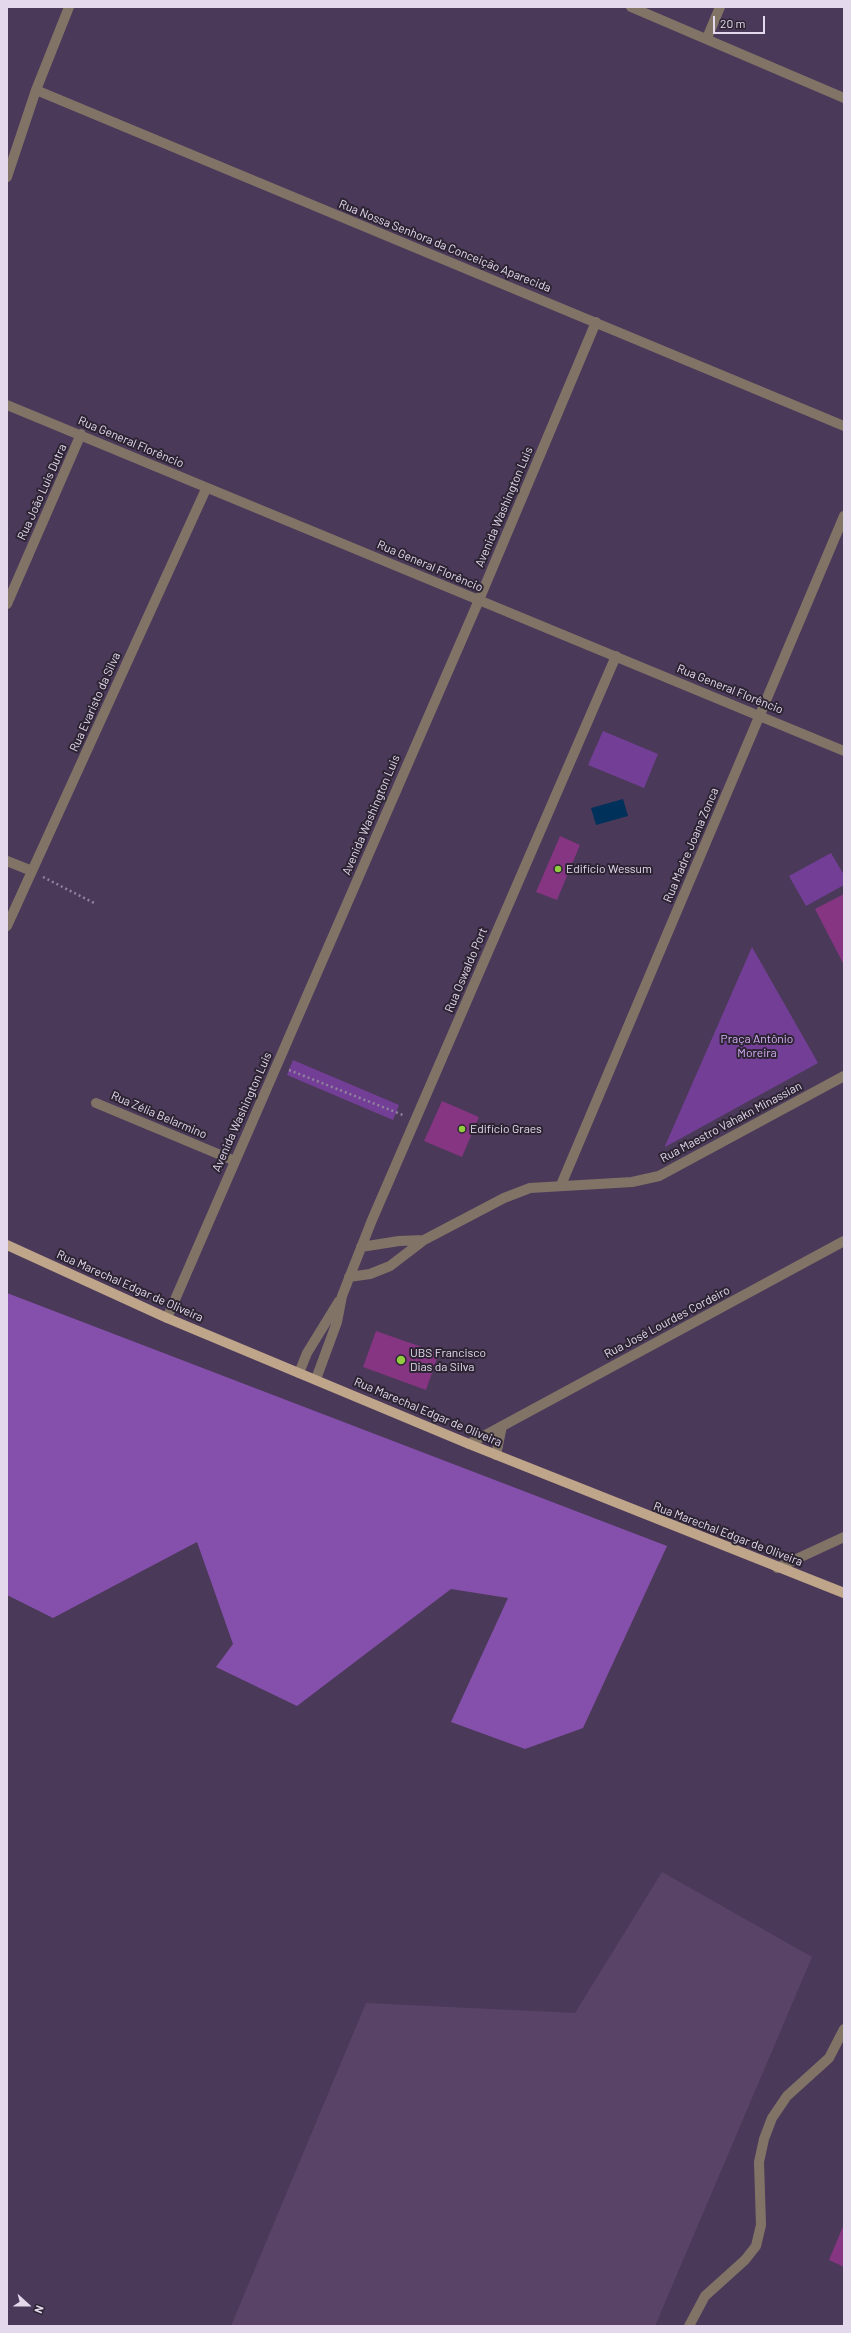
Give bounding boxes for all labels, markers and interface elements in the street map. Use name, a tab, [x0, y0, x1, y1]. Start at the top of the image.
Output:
scale bar	[715, 8, 767, 34]
text: 20 m	[720, 16, 746, 30]
street label: Rua Nossa Senhora da Conceição Aparecida	[337, 197, 553, 295]
street label: Rua General Florêncio	[76, 413, 186, 471]
street label: Rua João Luis Dutra	[14, 442, 70, 542]
street label: Avenida Washington Luis	[472, 445, 536, 569]
street label: Rua General Florêncio	[375, 537, 485, 595]
street label: Rua Evaristo da Silva	[67, 650, 123, 754]
street label: Rua General Florêncio	[675, 661, 785, 717]
street label: Avenida Washington Luis	[339, 753, 403, 877]
street label: Rua Madre Joana Zonca	[660, 786, 722, 904]
place label: Edifício Wessum	[566, 862, 652, 876]
marker: Edifício Wessum	[553, 864, 563, 874]
street label: Rua Oswaldo Port	[442, 926, 490, 1014]
park label: Praça Antônio Moreira	[721, 1032, 793, 1060]
street label: Avenida Washington Luis	[209, 1050, 275, 1174]
street label: Rua Maestro Vahakn Minassian	[658, 1079, 804, 1165]
street label: Rua Zélia Belarmino	[109, 1088, 209, 1142]
place label: Edifício Graes	[470, 1122, 542, 1136]
marker: Edifício Graes	[457, 1124, 467, 1134]
street label: Rua Marechal Edgar de Oliveira	[54, 1247, 206, 1325]
street label: Rua José Lourdes Cordeiro	[602, 1283, 732, 1361]
place label: UBS Francisco Dias da Silva	[410, 1346, 486, 1374]
marker: UBS Francisco Dias da Silva	[395, 1354, 407, 1366]
street label: Rua Marechal Edgar de Oliveira	[352, 1374, 504, 1450]
street label: Rua Marechal Edgar de Oliveira	[651, 1499, 805, 1569]
north arrow	[8, 2285, 48, 2325]
text: N	[32, 2304, 47, 2315]

